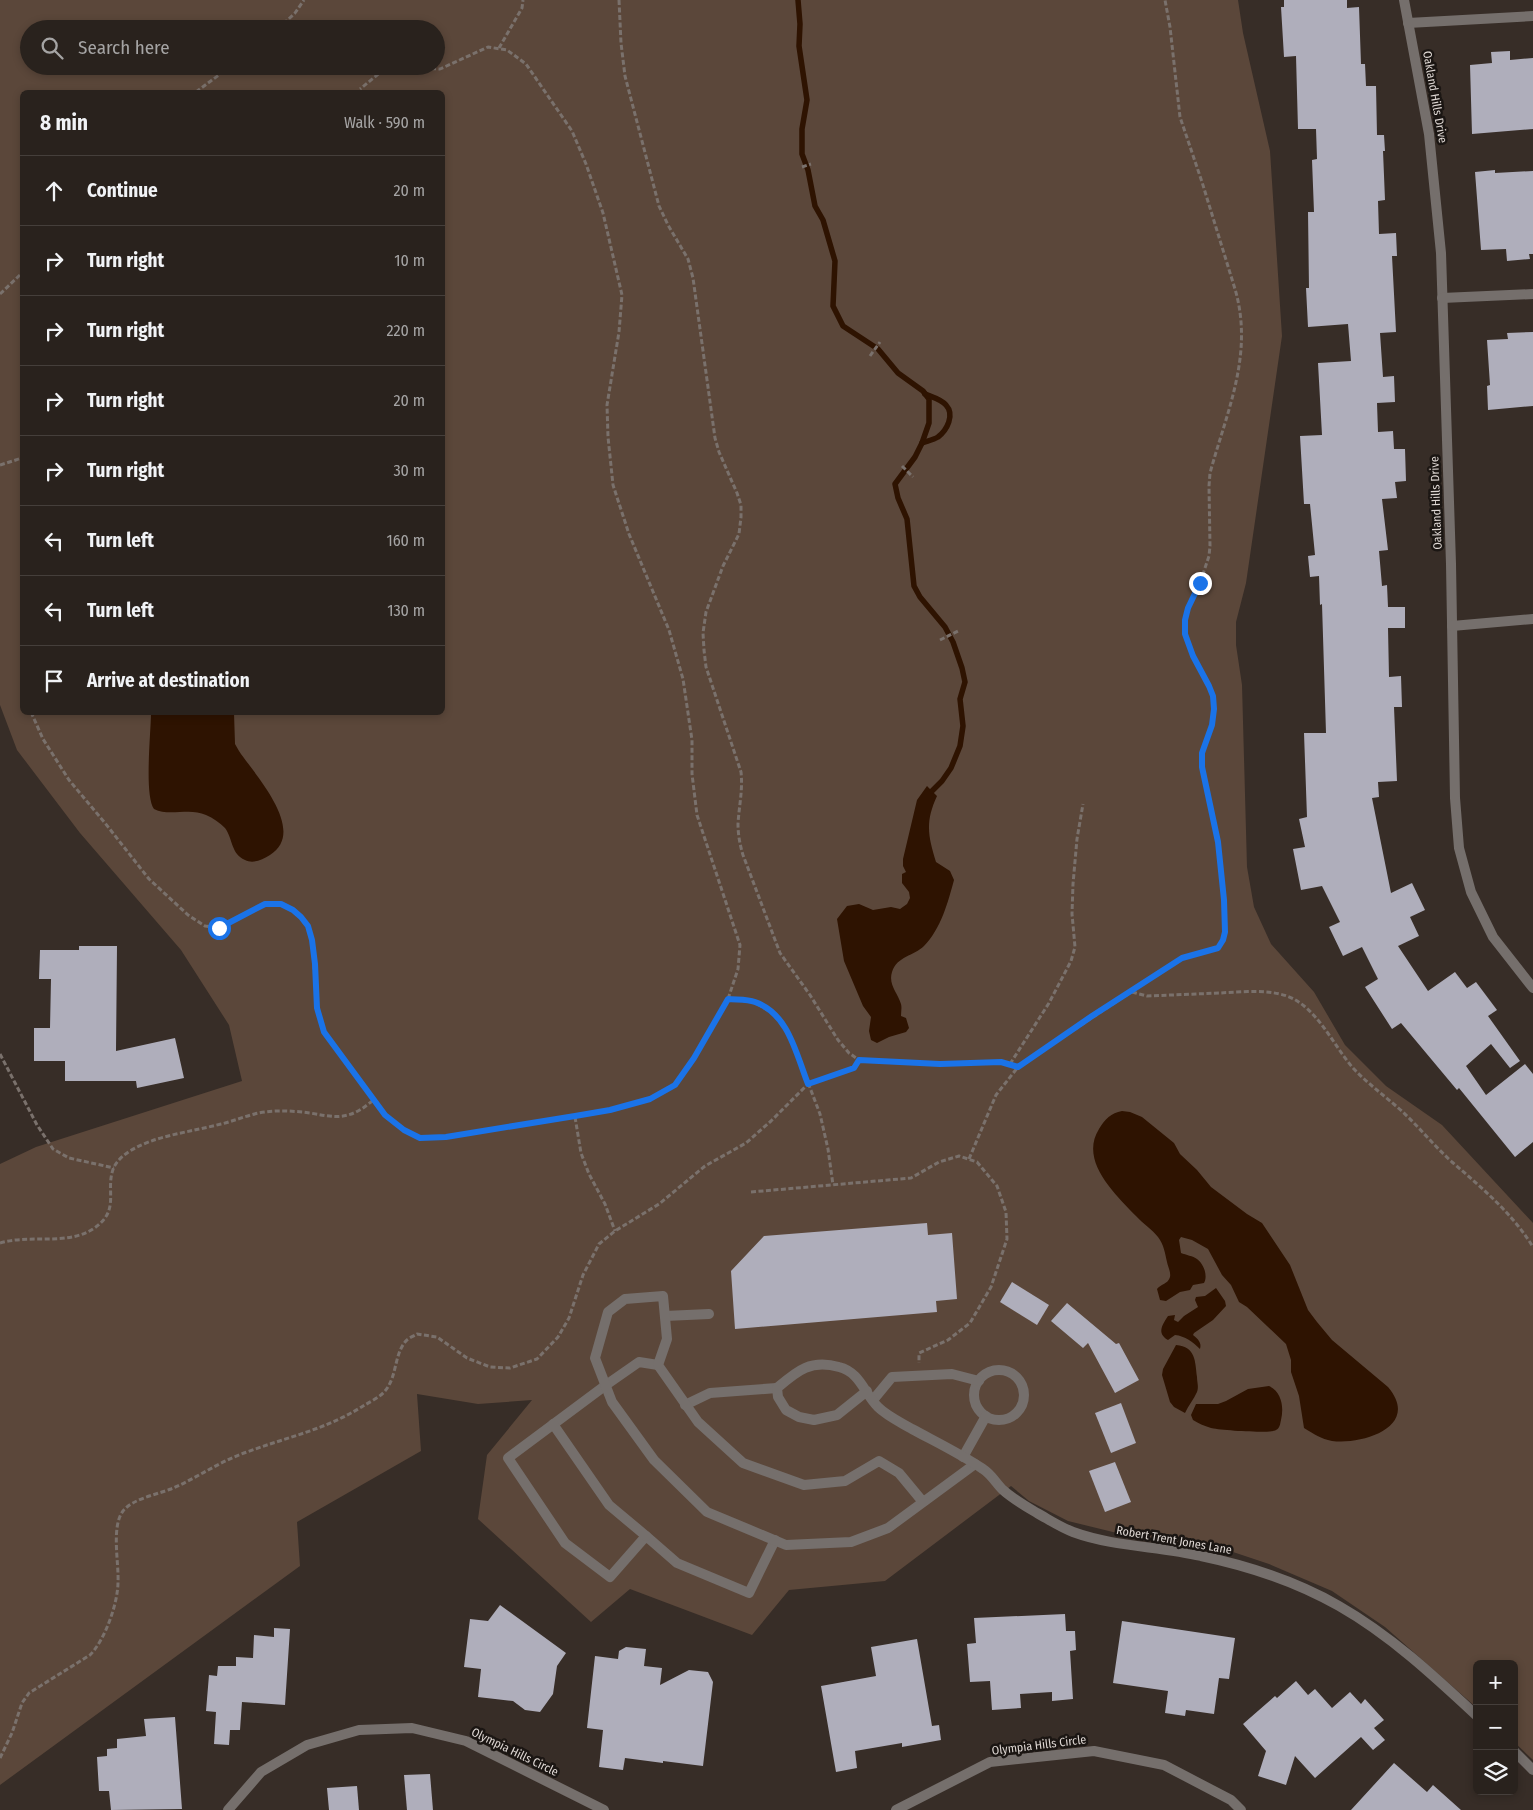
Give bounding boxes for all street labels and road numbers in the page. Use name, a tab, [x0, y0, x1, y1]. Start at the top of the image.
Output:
street label: Oakland Hills Drive	[1420, 50, 1450, 144]
street label: Oakland Hills Drive	[1427, 456, 1445, 550]
street label: Robert Trent Jones Lane	[1115, 1523, 1233, 1557]
street label: Olympia Hills Circle	[469, 1725, 561, 1779]
street label: Olympia Hills Circle	[991, 1732, 1087, 1758]

